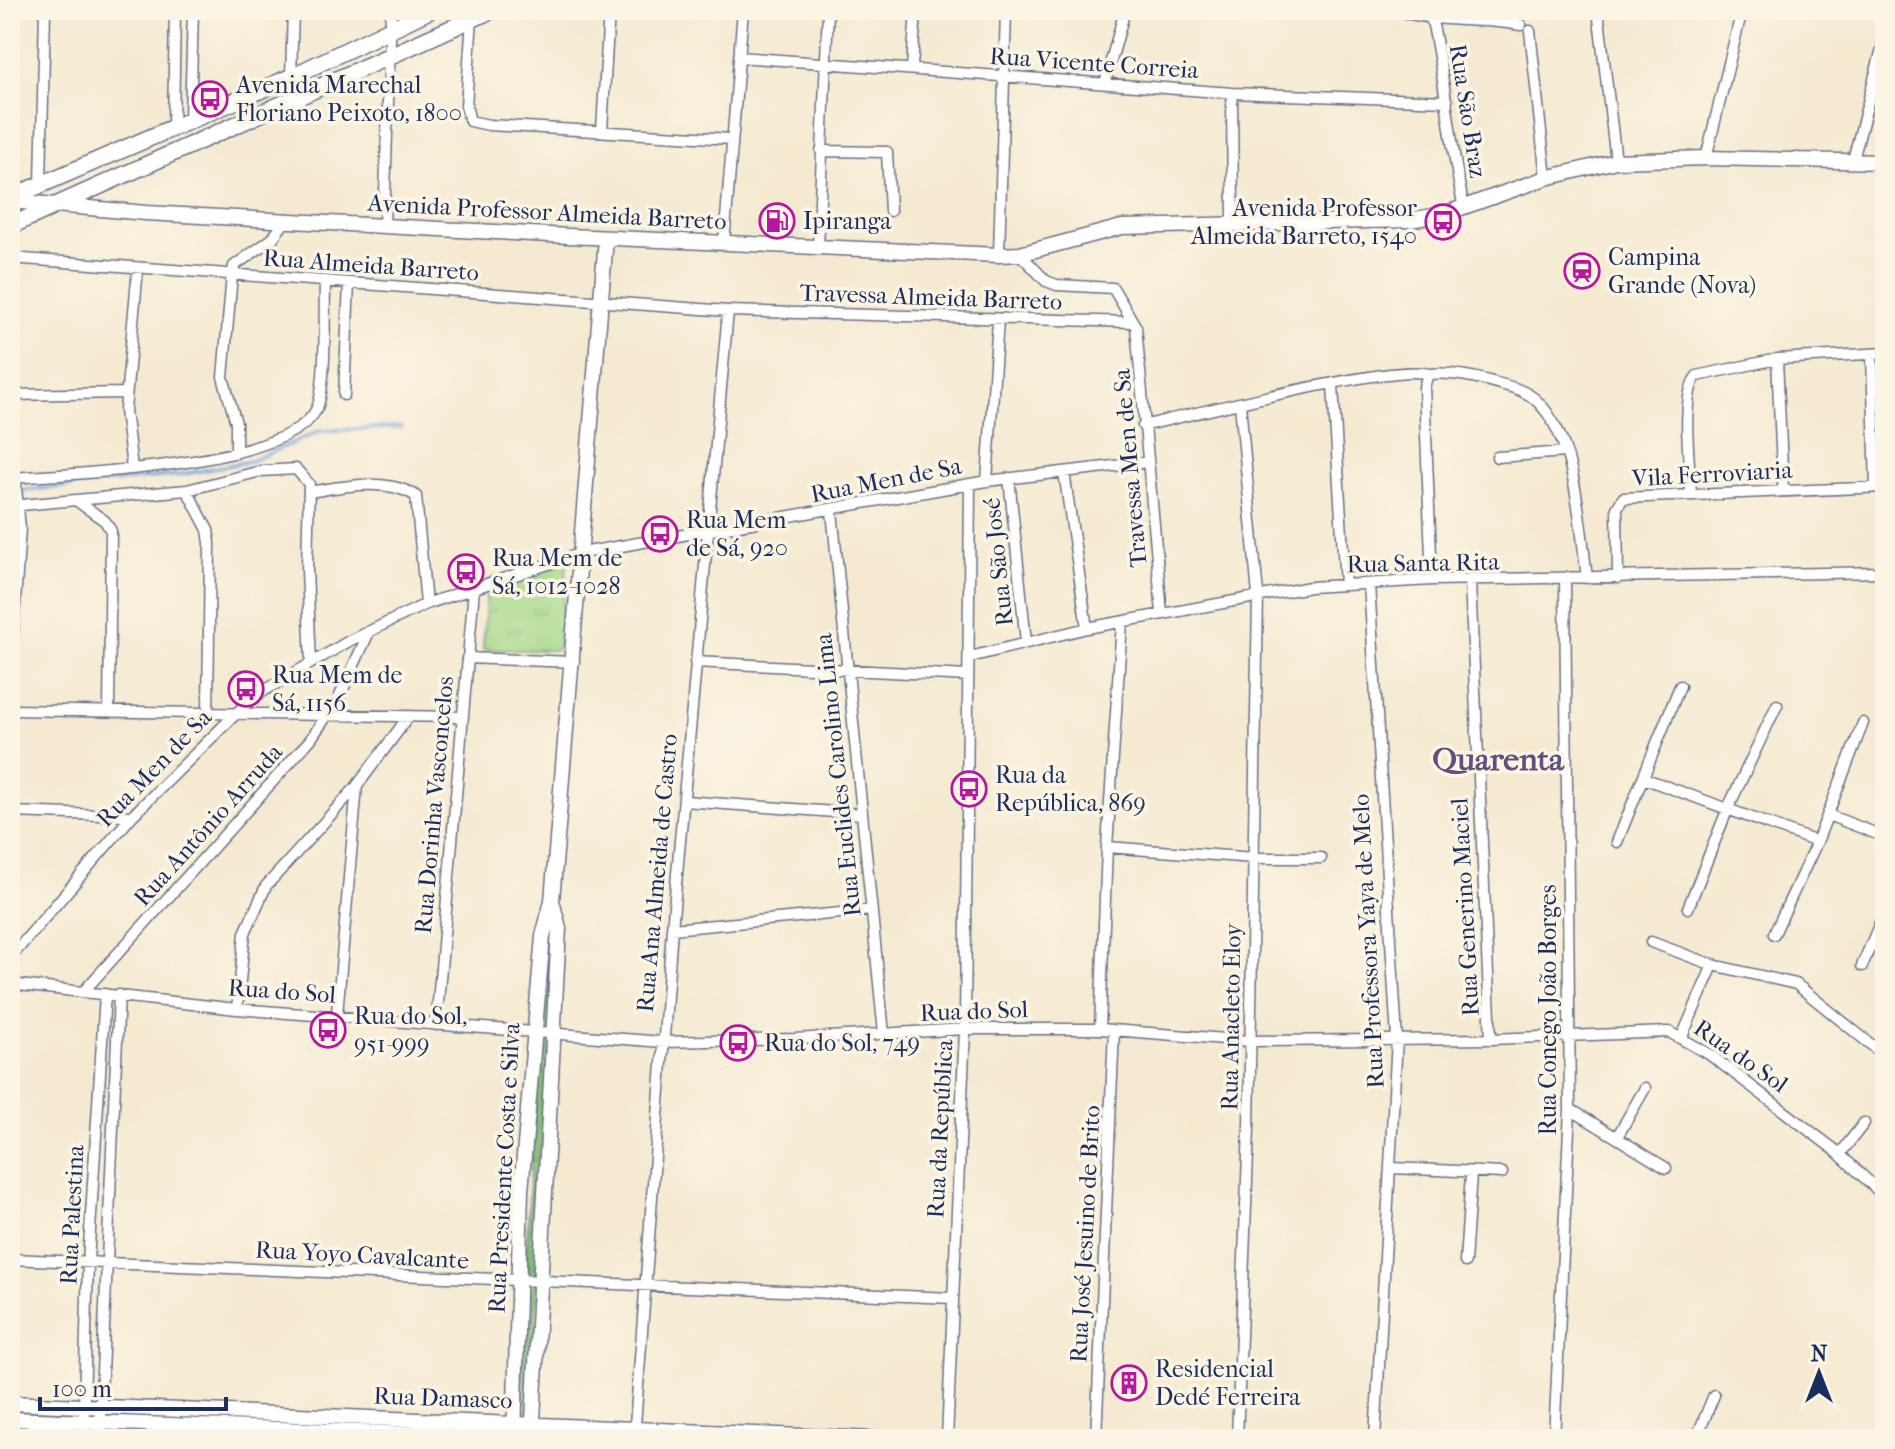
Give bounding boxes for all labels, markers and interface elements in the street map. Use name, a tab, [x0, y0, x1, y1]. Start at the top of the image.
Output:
street label: Rua Vicente Correia	[988, 42, 1200, 84]
street label: Rua São Braz	[1444, 42, 1492, 180]
place label: Avenida Marechal Floriano Peixoto, 1800	[235, 71, 462, 127]
bus stop icon: Avenida Marechal Floriano Peixoto, 1800	[191, 80, 229, 118]
street label: Avenida Professor Almeida Barreto	[366, 189, 727, 235]
place label: Avenida Professor Almeida Barreto, 1540	[1190, 194, 1418, 250]
fuel station icon: Ipiranga	[758, 202, 796, 240]
bus stop icon: Avenida Professor Almeida Barreto, 1540	[1424, 203, 1462, 241]
place label: Ipiranga	[803, 207, 892, 235]
street label: Rua Almeida Barreto	[262, 243, 480, 287]
place label: Campina Grande (Nova)	[1608, 243, 1756, 299]
station icon: Campina Grande (Nova)	[1563, 252, 1601, 290]
street label: Travessa Almeida Barreto	[799, 278, 1063, 316]
street label: Travessa Men de Sa	[1107, 367, 1153, 568]
street label: Rua Men de Sa	[808, 451, 965, 508]
street label: Vila Ferroviaria	[1630, 456, 1794, 492]
street label: Rua São José	[977, 496, 1019, 628]
place label: Rua Mem de Sá, 920	[686, 506, 788, 562]
bus stop icon: Rua Mem de Sá, 920	[641, 515, 679, 553]
place label: Rua Mem de Sá, 1012-1028	[492, 544, 623, 600]
street label: Rua Santa Rita	[1346, 548, 1501, 578]
bus stop icon: Rua Mem de Sá, 1012-1028	[447, 553, 485, 591]
street label: Rua Euclides Carolino Lima	[809, 631, 867, 918]
place label: Rua Mem de Sá, 1156	[272, 661, 403, 717]
bus stop icon: Rua Mem de Sá, 1156	[227, 670, 265, 708]
street label: Rua Dorinha Vasconcelos	[409, 675, 459, 935]
street label: Rua Men de Sa	[91, 703, 218, 833]
street label: Rua Ana Almeida de Castro	[631, 732, 683, 1014]
street label: Rua Antônio Arruda	[128, 737, 289, 912]
district label: Quarenta	[1432, 741, 1565, 778]
place label: Rua da República, 869	[995, 761, 1146, 817]
bus stop icon: Rua da República, 869	[950, 770, 988, 808]
street label: Rua Professora Yaya de Melo	[1346, 793, 1390, 1089]
street label: Rua Generino Maciel	[1445, 797, 1485, 1017]
street label: Rua Conego João Borges	[1534, 884, 1562, 1136]
street label: Rua Anacleto Eloy	[1215, 922, 1247, 1111]
street label: Rua do Sol	[227, 973, 337, 1009]
street label: Rua do Sol	[919, 995, 1029, 1027]
place label: Rua do Sol, 951-999	[354, 1002, 467, 1058]
bus stop icon: Rua do Sol, 951-999	[309, 1011, 347, 1049]
street label: Rua do Sol	[1689, 1013, 1794, 1099]
street label: Rua Presidente Costa e Silva	[482, 1021, 526, 1314]
bus stop icon: Rua do Sol, 749	[719, 1024, 757, 1062]
place label: Rua do Sol, 749	[764, 1029, 920, 1057]
street label: Rua da República	[921, 1038, 959, 1219]
street label: Rua José Jesuino de Brito	[1064, 1104, 1106, 1364]
street label: Rua Palestina	[54, 1143, 90, 1286]
street label: Rua Yoyo Cavalcante	[254, 1235, 470, 1275]
north arrow	[1779, 1333, 1859, 1413]
text: N	[1811, 1341, 1828, 1367]
place label: Residencial Dedé Ferreira	[1155, 1355, 1301, 1411]
scale bar	[40, 1361, 226, 1411]
building icon: Residencial Dedé Ferreira	[1110, 1364, 1148, 1402]
text: 100 m	[52, 1375, 112, 1403]
street label: Rua Damasco	[373, 1382, 513, 1414]

